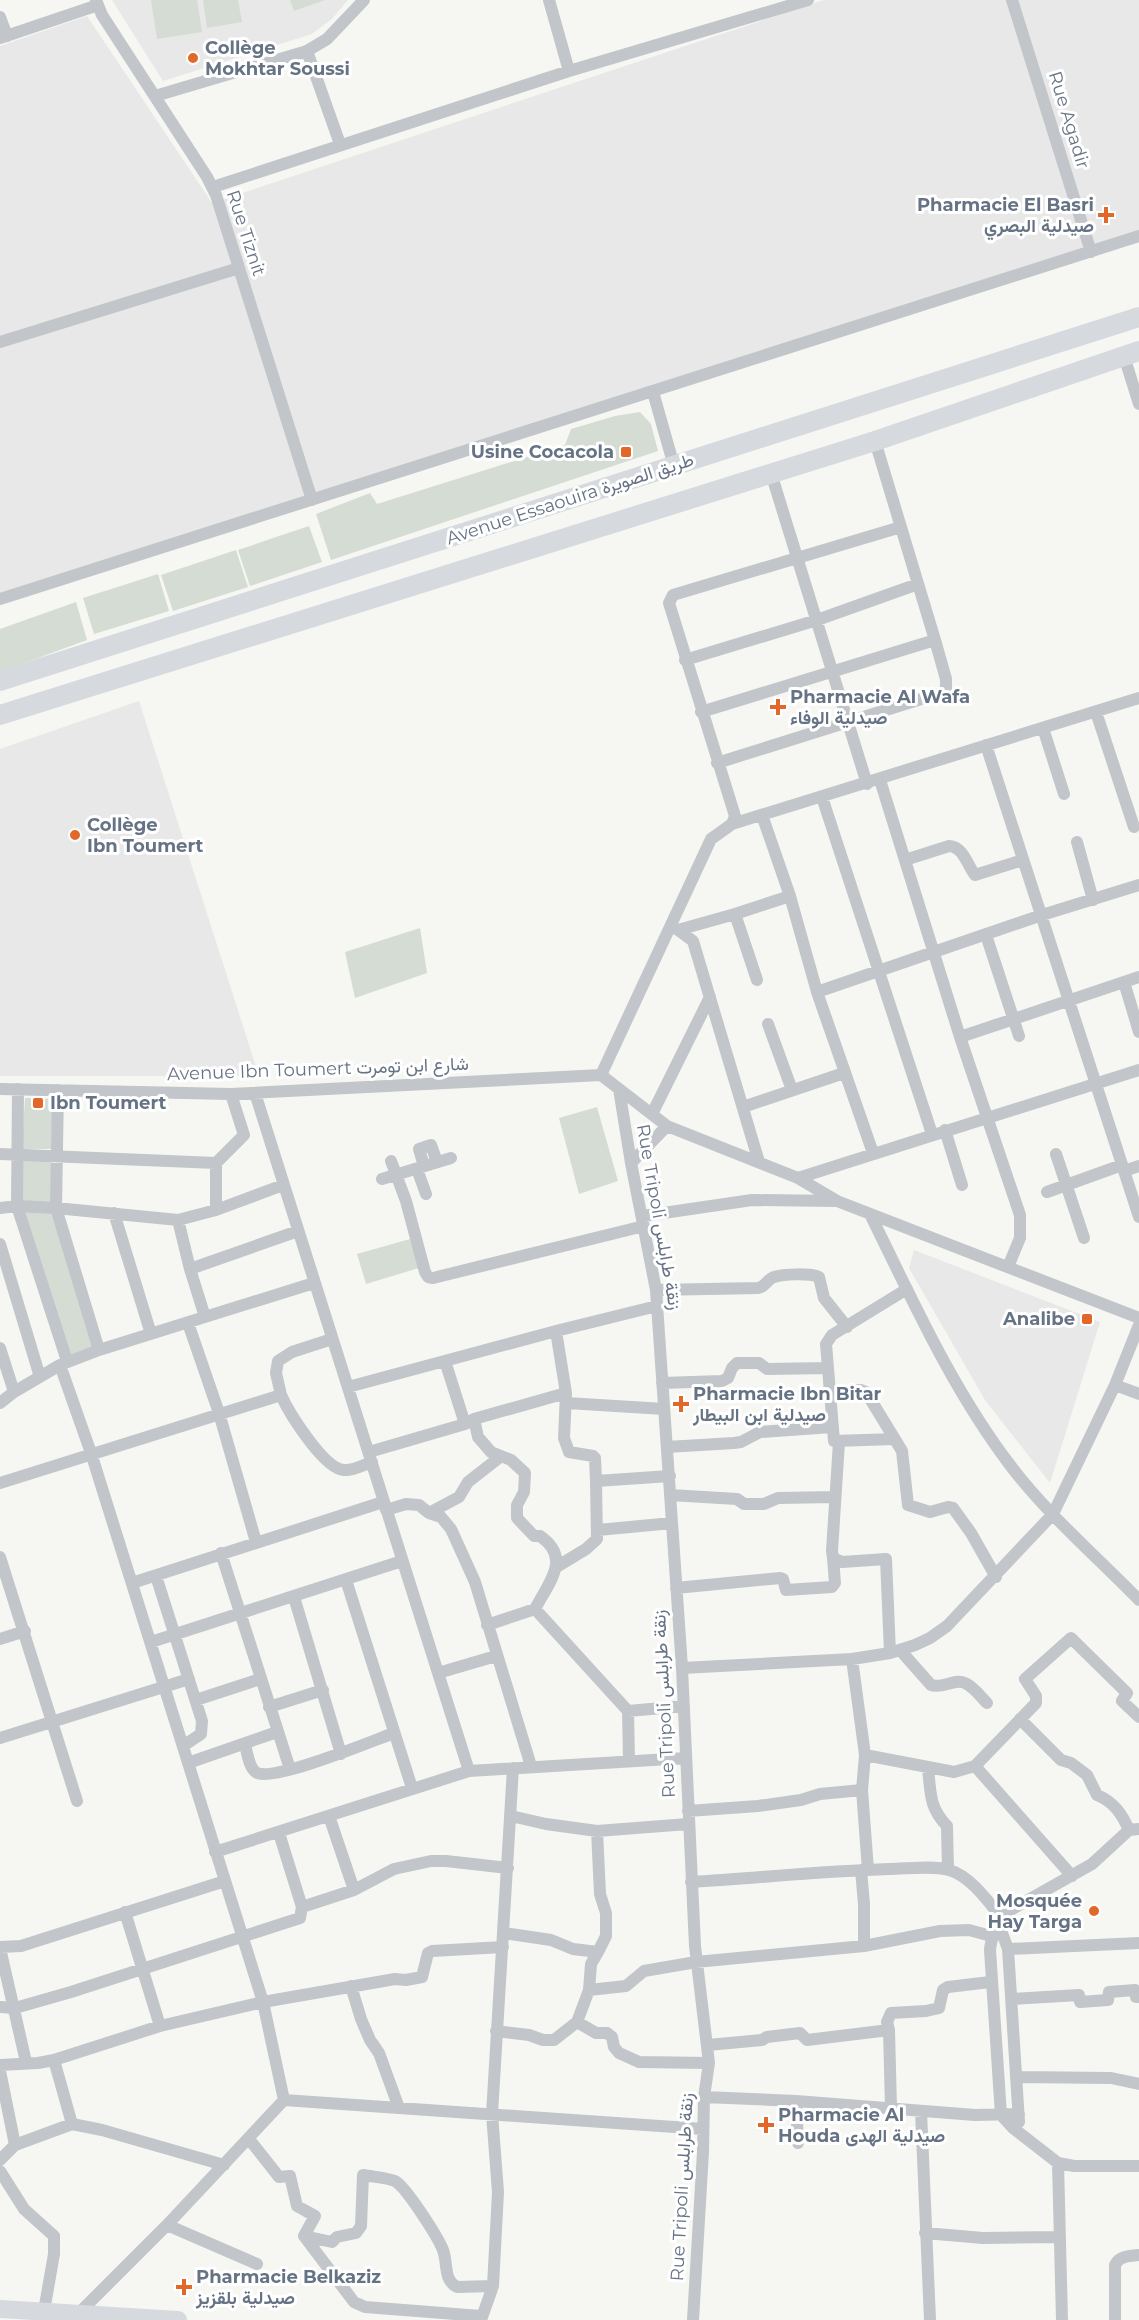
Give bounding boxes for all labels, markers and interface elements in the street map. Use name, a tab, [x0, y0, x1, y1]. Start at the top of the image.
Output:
place label: Collège Mokhtar Soussi	[205, 37, 350, 80]
marker: Collège Mokhtar Soussi	[186, 51, 200, 65]
street label: Rue Agadir	[1044, 69, 1094, 171]
street label: Rue Tiznit	[222, 187, 270, 279]
place label: Pharmacie El Basri صيدلية البصري	[917, 194, 1094, 241]
marker: Pharmacie El Basri صيدلية البصري	[1099, 208, 1113, 222]
place label: Usine Cocacola	[471, 441, 614, 463]
marker: Usine Cocacola	[619, 445, 633, 459]
street label: Avenue Essaouira طريق الصويرة	[444, 449, 696, 549]
place label: Pharmacie Al Wafa صيدلية الوفاء	[790, 686, 970, 729]
marker: Pharmacie Al Wafa صيدلية الوفاء	[771, 700, 785, 714]
place label: Collège Ibn Toumert	[87, 814, 203, 857]
marker: Collège Ibn Toumert	[68, 828, 82, 842]
street label: Avenue Ibn Toumert شارع ابن تومرت	[167, 1053, 469, 1086]
place label: Ibn Toumert	[50, 1092, 166, 1114]
marker: Ibn Toumert	[31, 1096, 45, 1110]
street label: Rue Tripoli زنقة طرابلس	[632, 1122, 686, 1312]
place label: Analibe	[1002, 1308, 1075, 1330]
marker: Analibe	[1080, 1312, 1094, 1326]
place label: Pharmacie Ibn Bitar صيدلية ابن البيطار	[692, 1383, 882, 1426]
marker: Pharmacie Ibn Bitar صيدلية ابن البيطار	[674, 1397, 688, 1411]
street label: Rue Tripoli زنقة طرابلس	[648, 1609, 680, 1799]
place label: Mosquée Hay Targa	[988, 1890, 1082, 1933]
marker: Mosquée Hay Targa	[1087, 1904, 1101, 1918]
street label: Rue Tripoli زنقة طرابلس	[666, 2092, 698, 2282]
place label: Pharmacie Al Houda صيدلية الهدى	[778, 2104, 945, 2147]
marker: Pharmacie Al Houda صيدلية الهدى	[759, 2118, 773, 2132]
place label: Pharmacie Belkaziz صيدلية بلقزيز	[195, 2266, 381, 2309]
marker: Pharmacie Belkaziz صيدلية بلقزيز	[177, 2280, 191, 2294]

